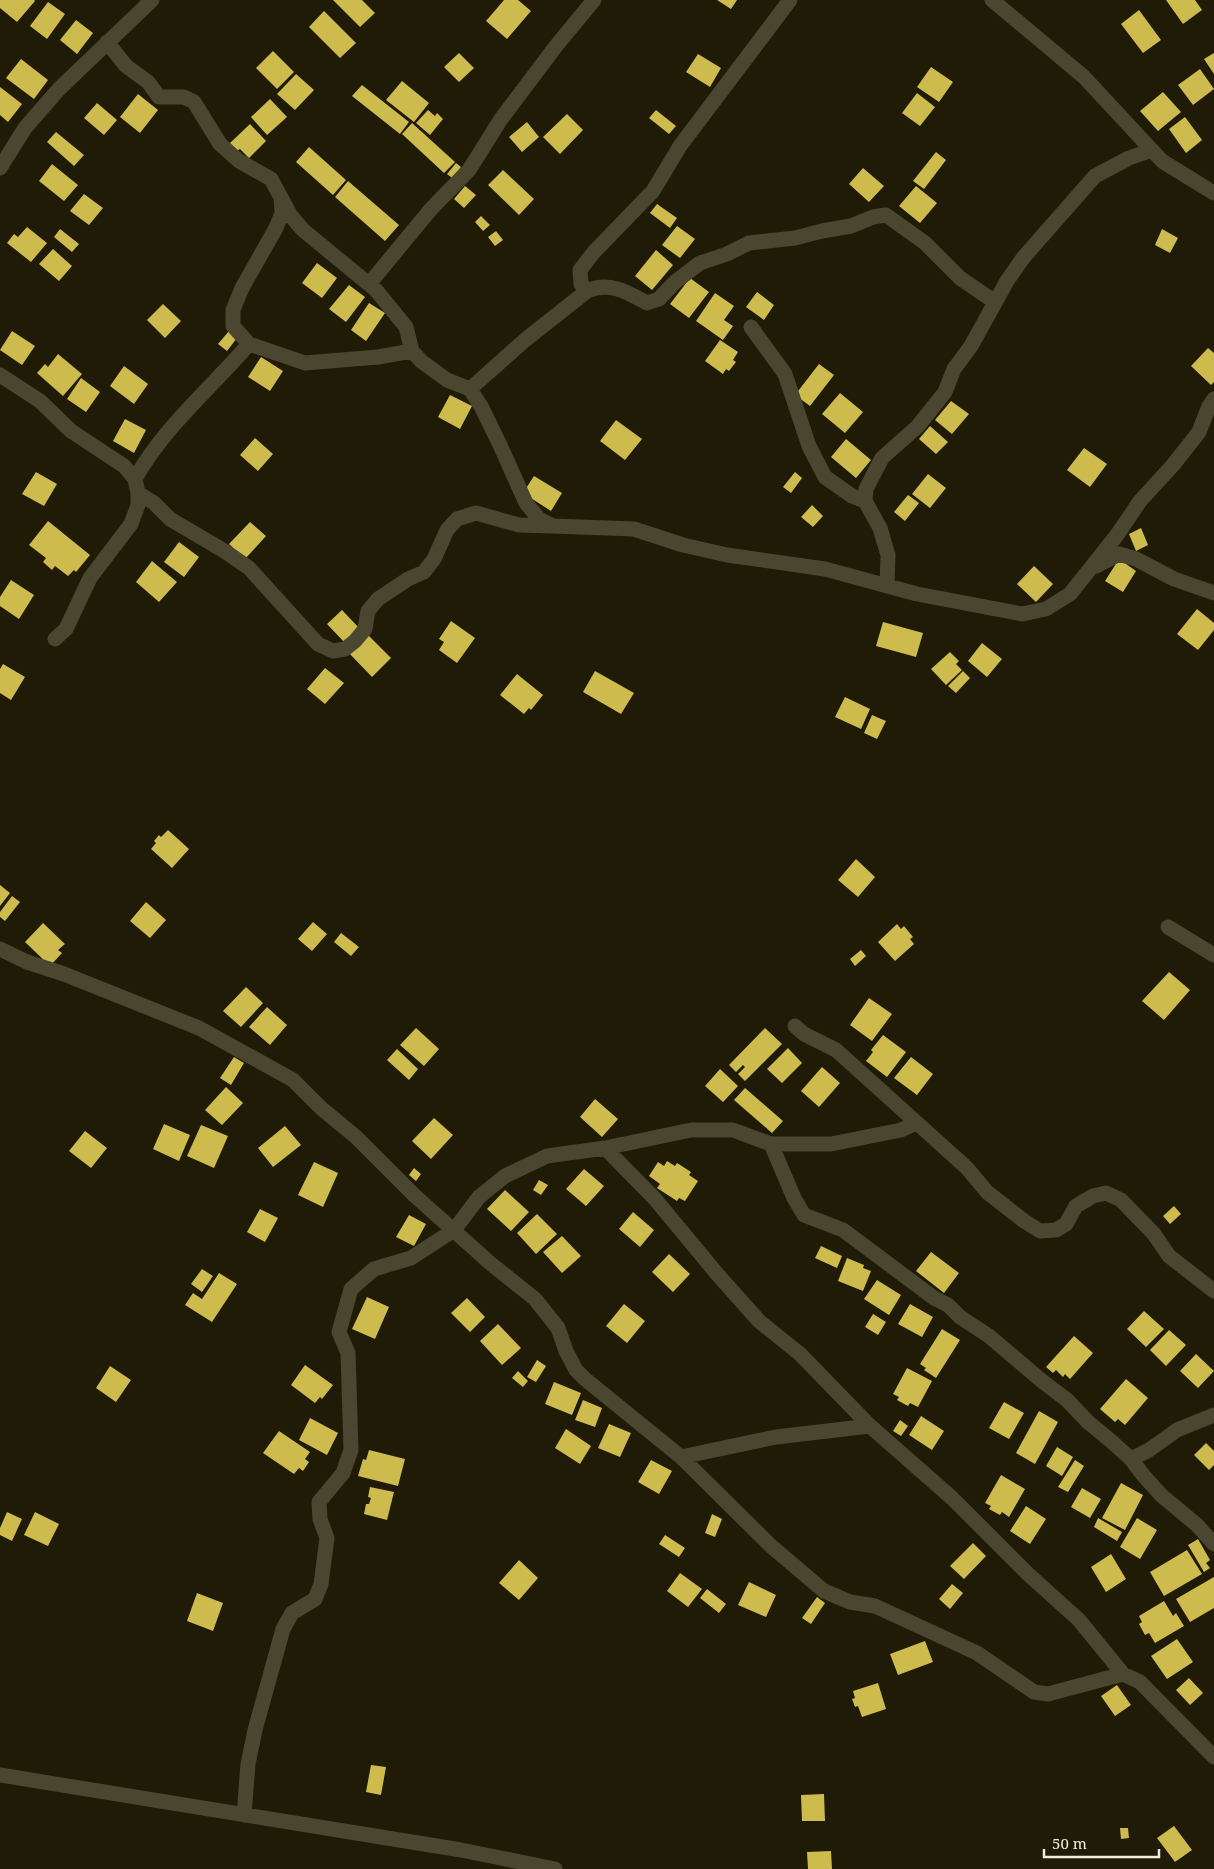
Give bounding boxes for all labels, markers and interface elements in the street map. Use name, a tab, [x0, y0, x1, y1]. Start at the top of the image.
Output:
scale bar	[1044, 1826, 1159, 1858]
text: 50 m	[1052, 1833, 1087, 1853]

